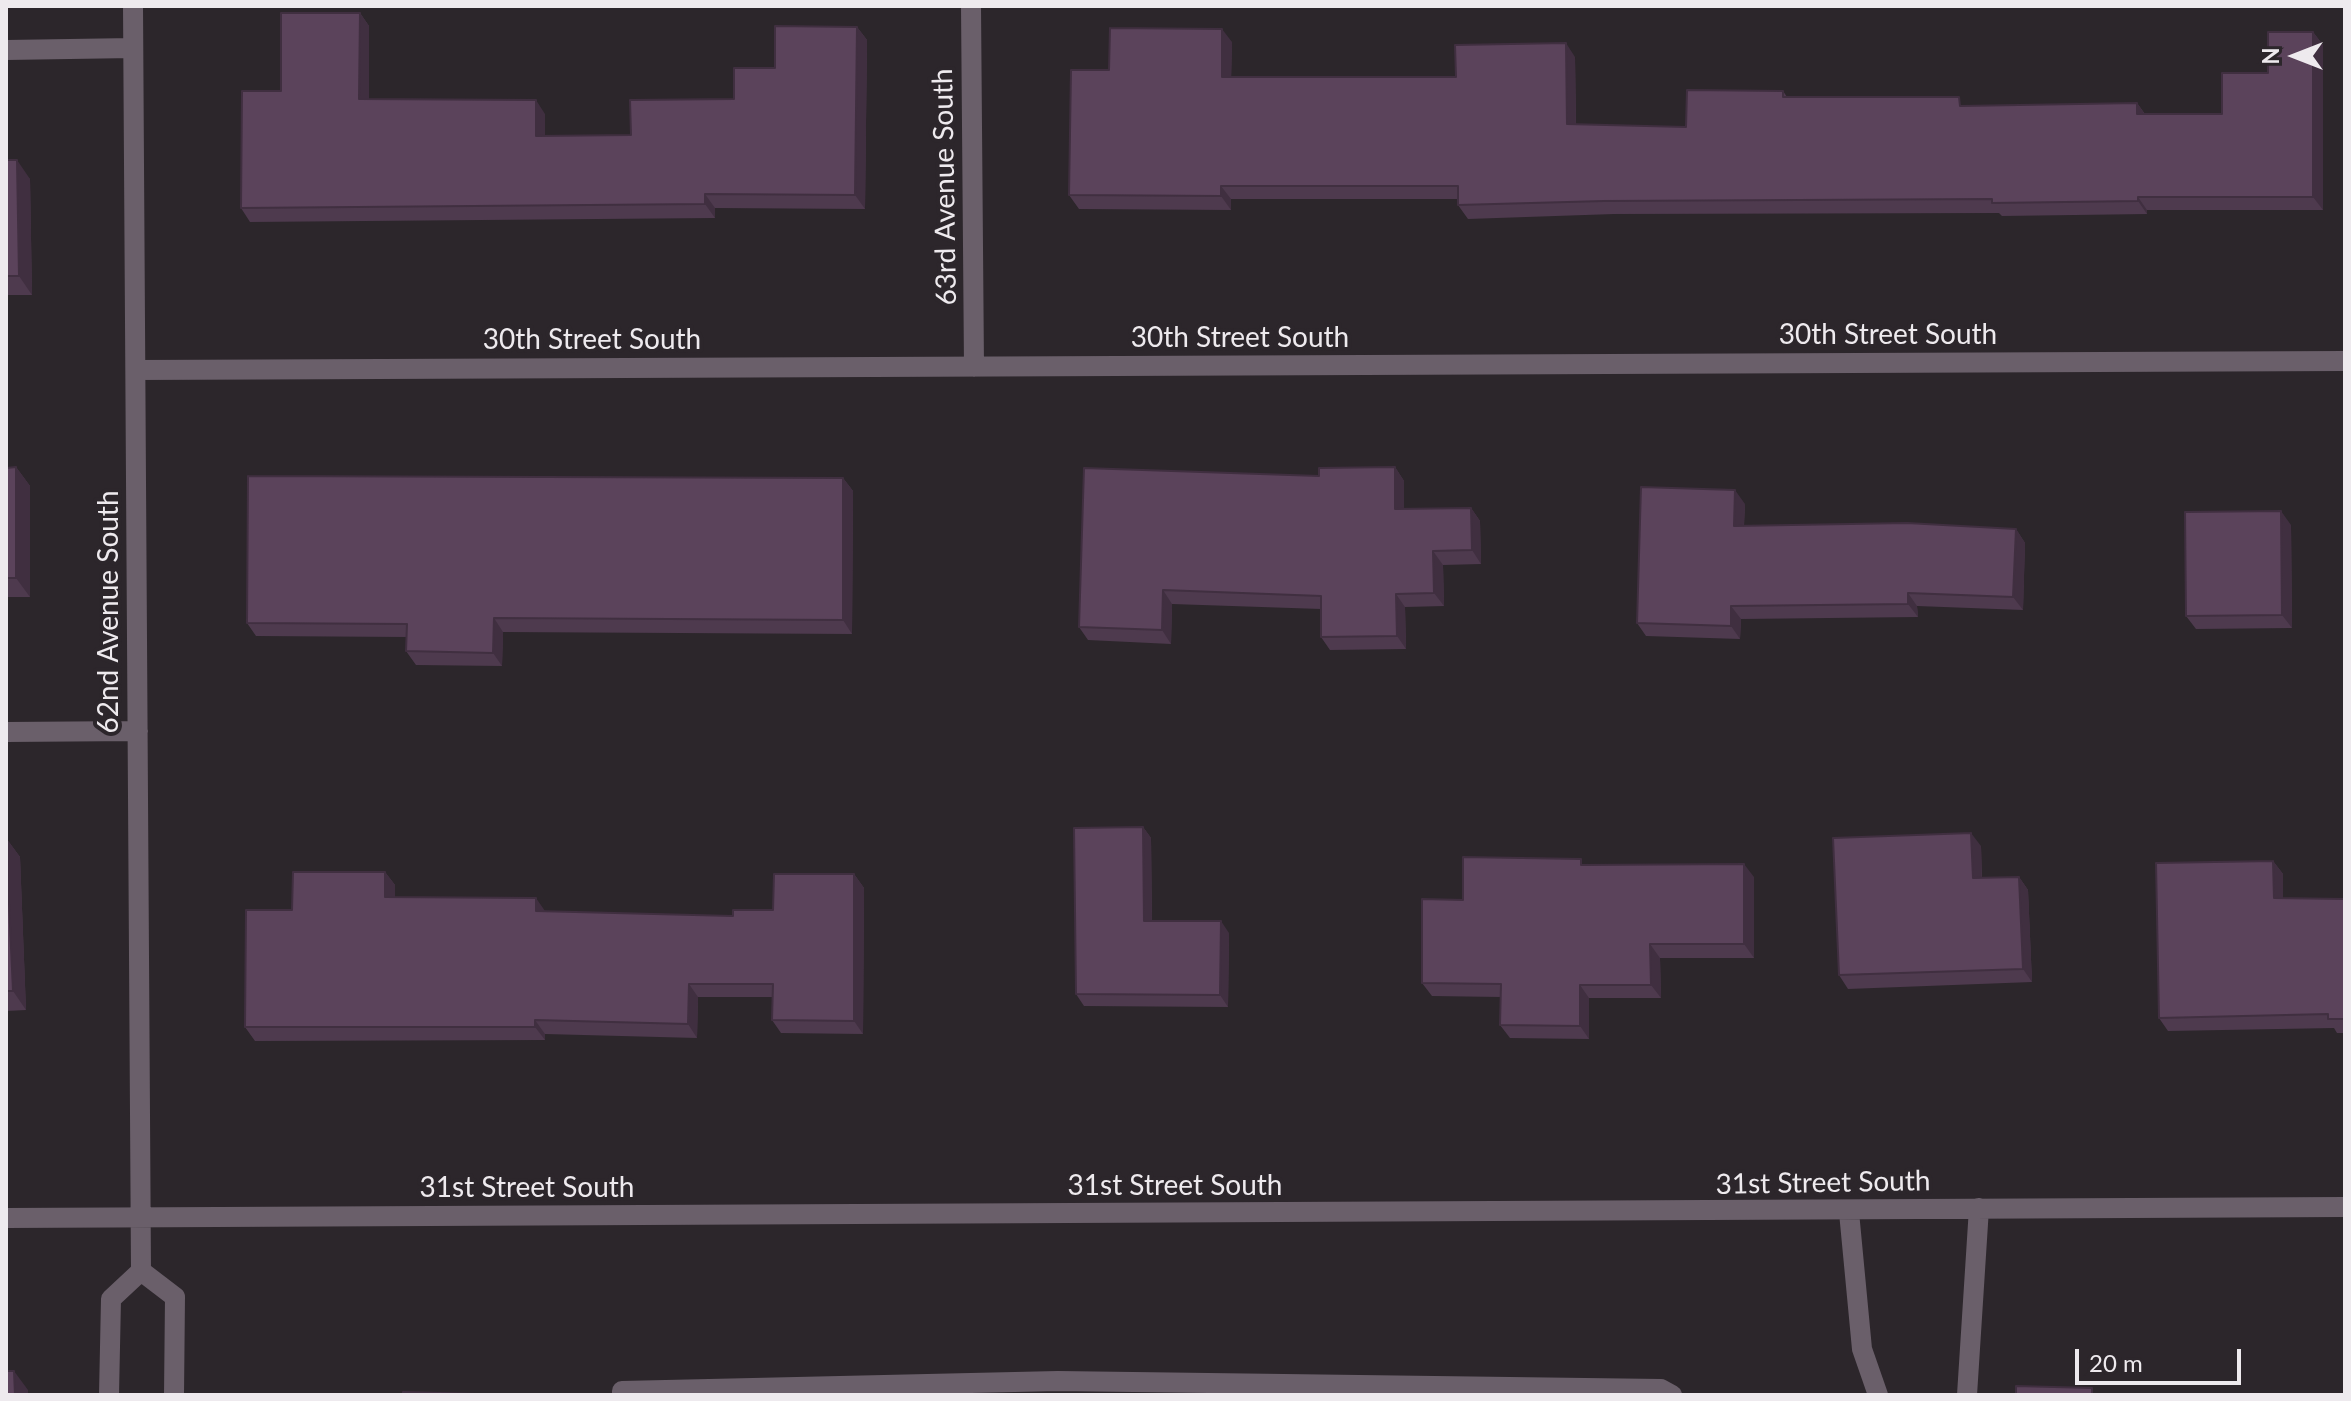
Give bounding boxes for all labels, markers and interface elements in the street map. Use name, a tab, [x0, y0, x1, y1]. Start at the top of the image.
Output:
north arrow	[2255, 16, 2335, 96]
text: N	[2257, 48, 2284, 64]
street label: 63rd Avenue South	[926, 68, 964, 306]
street label: 30th Street South	[1779, 318, 1997, 352]
street label: 30th Street South	[1131, 321, 1349, 355]
street label: 30th Street South	[483, 323, 701, 357]
street label: 62nd Avenue South	[92, 490, 126, 734]
street label: 31st Street South	[1715, 1164, 1931, 1202]
street label: 31st Street South	[1068, 1169, 1282, 1203]
street label: 31st Street South	[420, 1171, 634, 1205]
scale bar	[2079, 1333, 2245, 1383]
text: 20 m	[2089, 1348, 2143, 1377]

